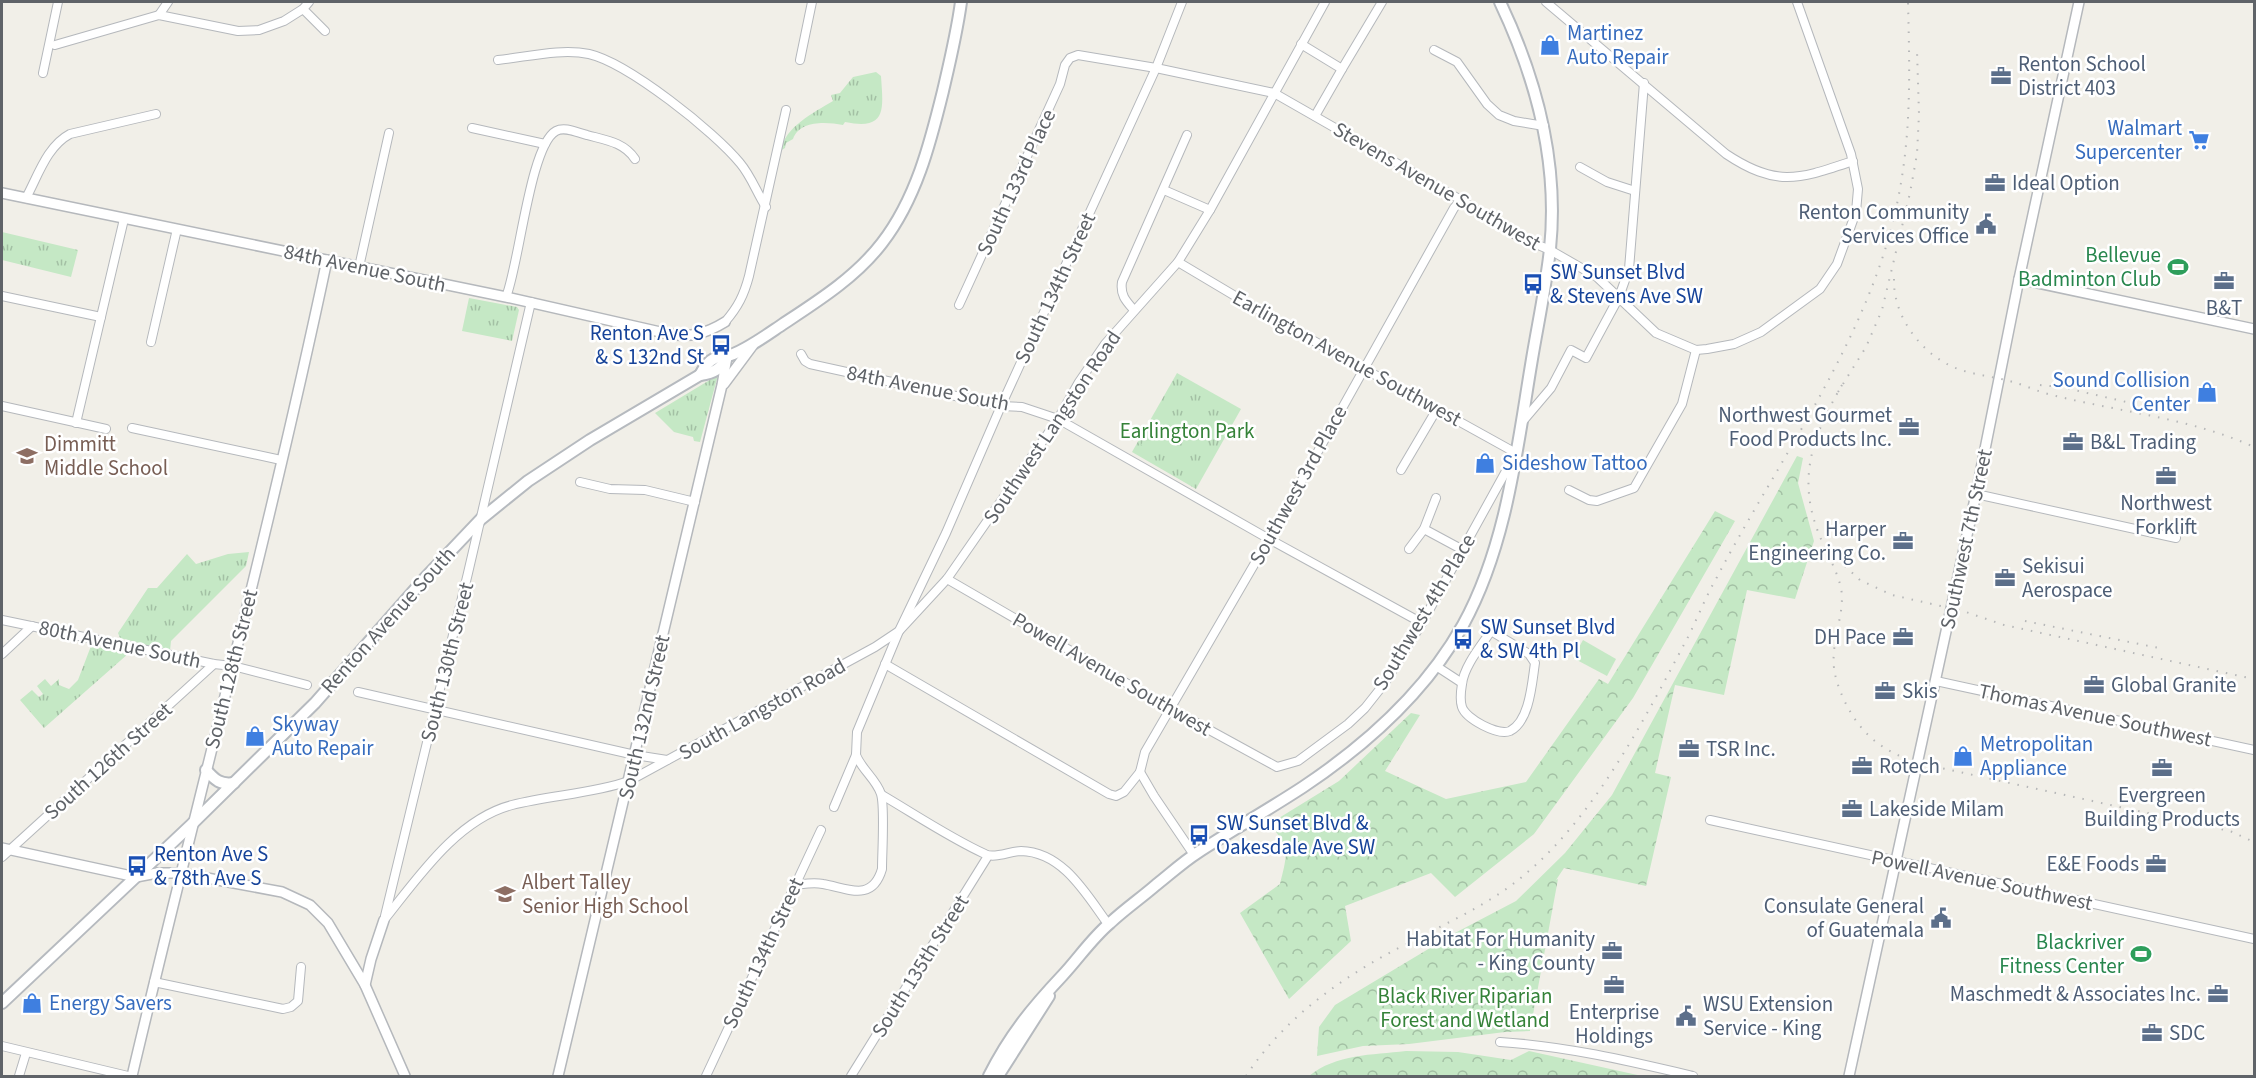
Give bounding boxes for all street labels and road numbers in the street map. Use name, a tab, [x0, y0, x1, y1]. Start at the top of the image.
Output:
street label: South 133rd Place	[969, 104, 1063, 260]
street label: Stevens Avenue Southwest	[1328, 114, 1546, 258]
street label: South 134th Street	[1007, 208, 1103, 368]
street label: 84th Avenue South	[281, 236, 449, 300]
street label: Earlington Avenue Southwest	[1227, 282, 1467, 434]
street label: Southwest Langston Road	[976, 324, 1128, 530]
street label: 84th Avenue South	[844, 358, 1012, 418]
street label: Southwest 3rd Place	[1242, 400, 1354, 570]
street label: Southwest 7th Street	[1932, 446, 2000, 632]
street label: Southwest 4th Place	[1365, 528, 1483, 696]
street label: Renton Avenue South	[314, 540, 462, 700]
street label: South 130th Street	[413, 579, 481, 745]
street label: South 128th Street	[197, 586, 265, 752]
street label: Powell Avenue Southwest	[1007, 605, 1217, 743]
street label: 80th Avenue South	[36, 612, 204, 676]
street label: South 132nd Street	[610, 632, 678, 802]
street label: South Langston Road	[673, 651, 851, 767]
street label: Thomas Avenue Southwest	[1976, 676, 2214, 754]
street label: South 126th Street	[37, 695, 179, 827]
street label: Powell Avenue Southwest	[1869, 842, 2095, 918]
street label: South 134th Street	[715, 873, 811, 1033]
street label: South 135th Street	[864, 889, 976, 1043]

